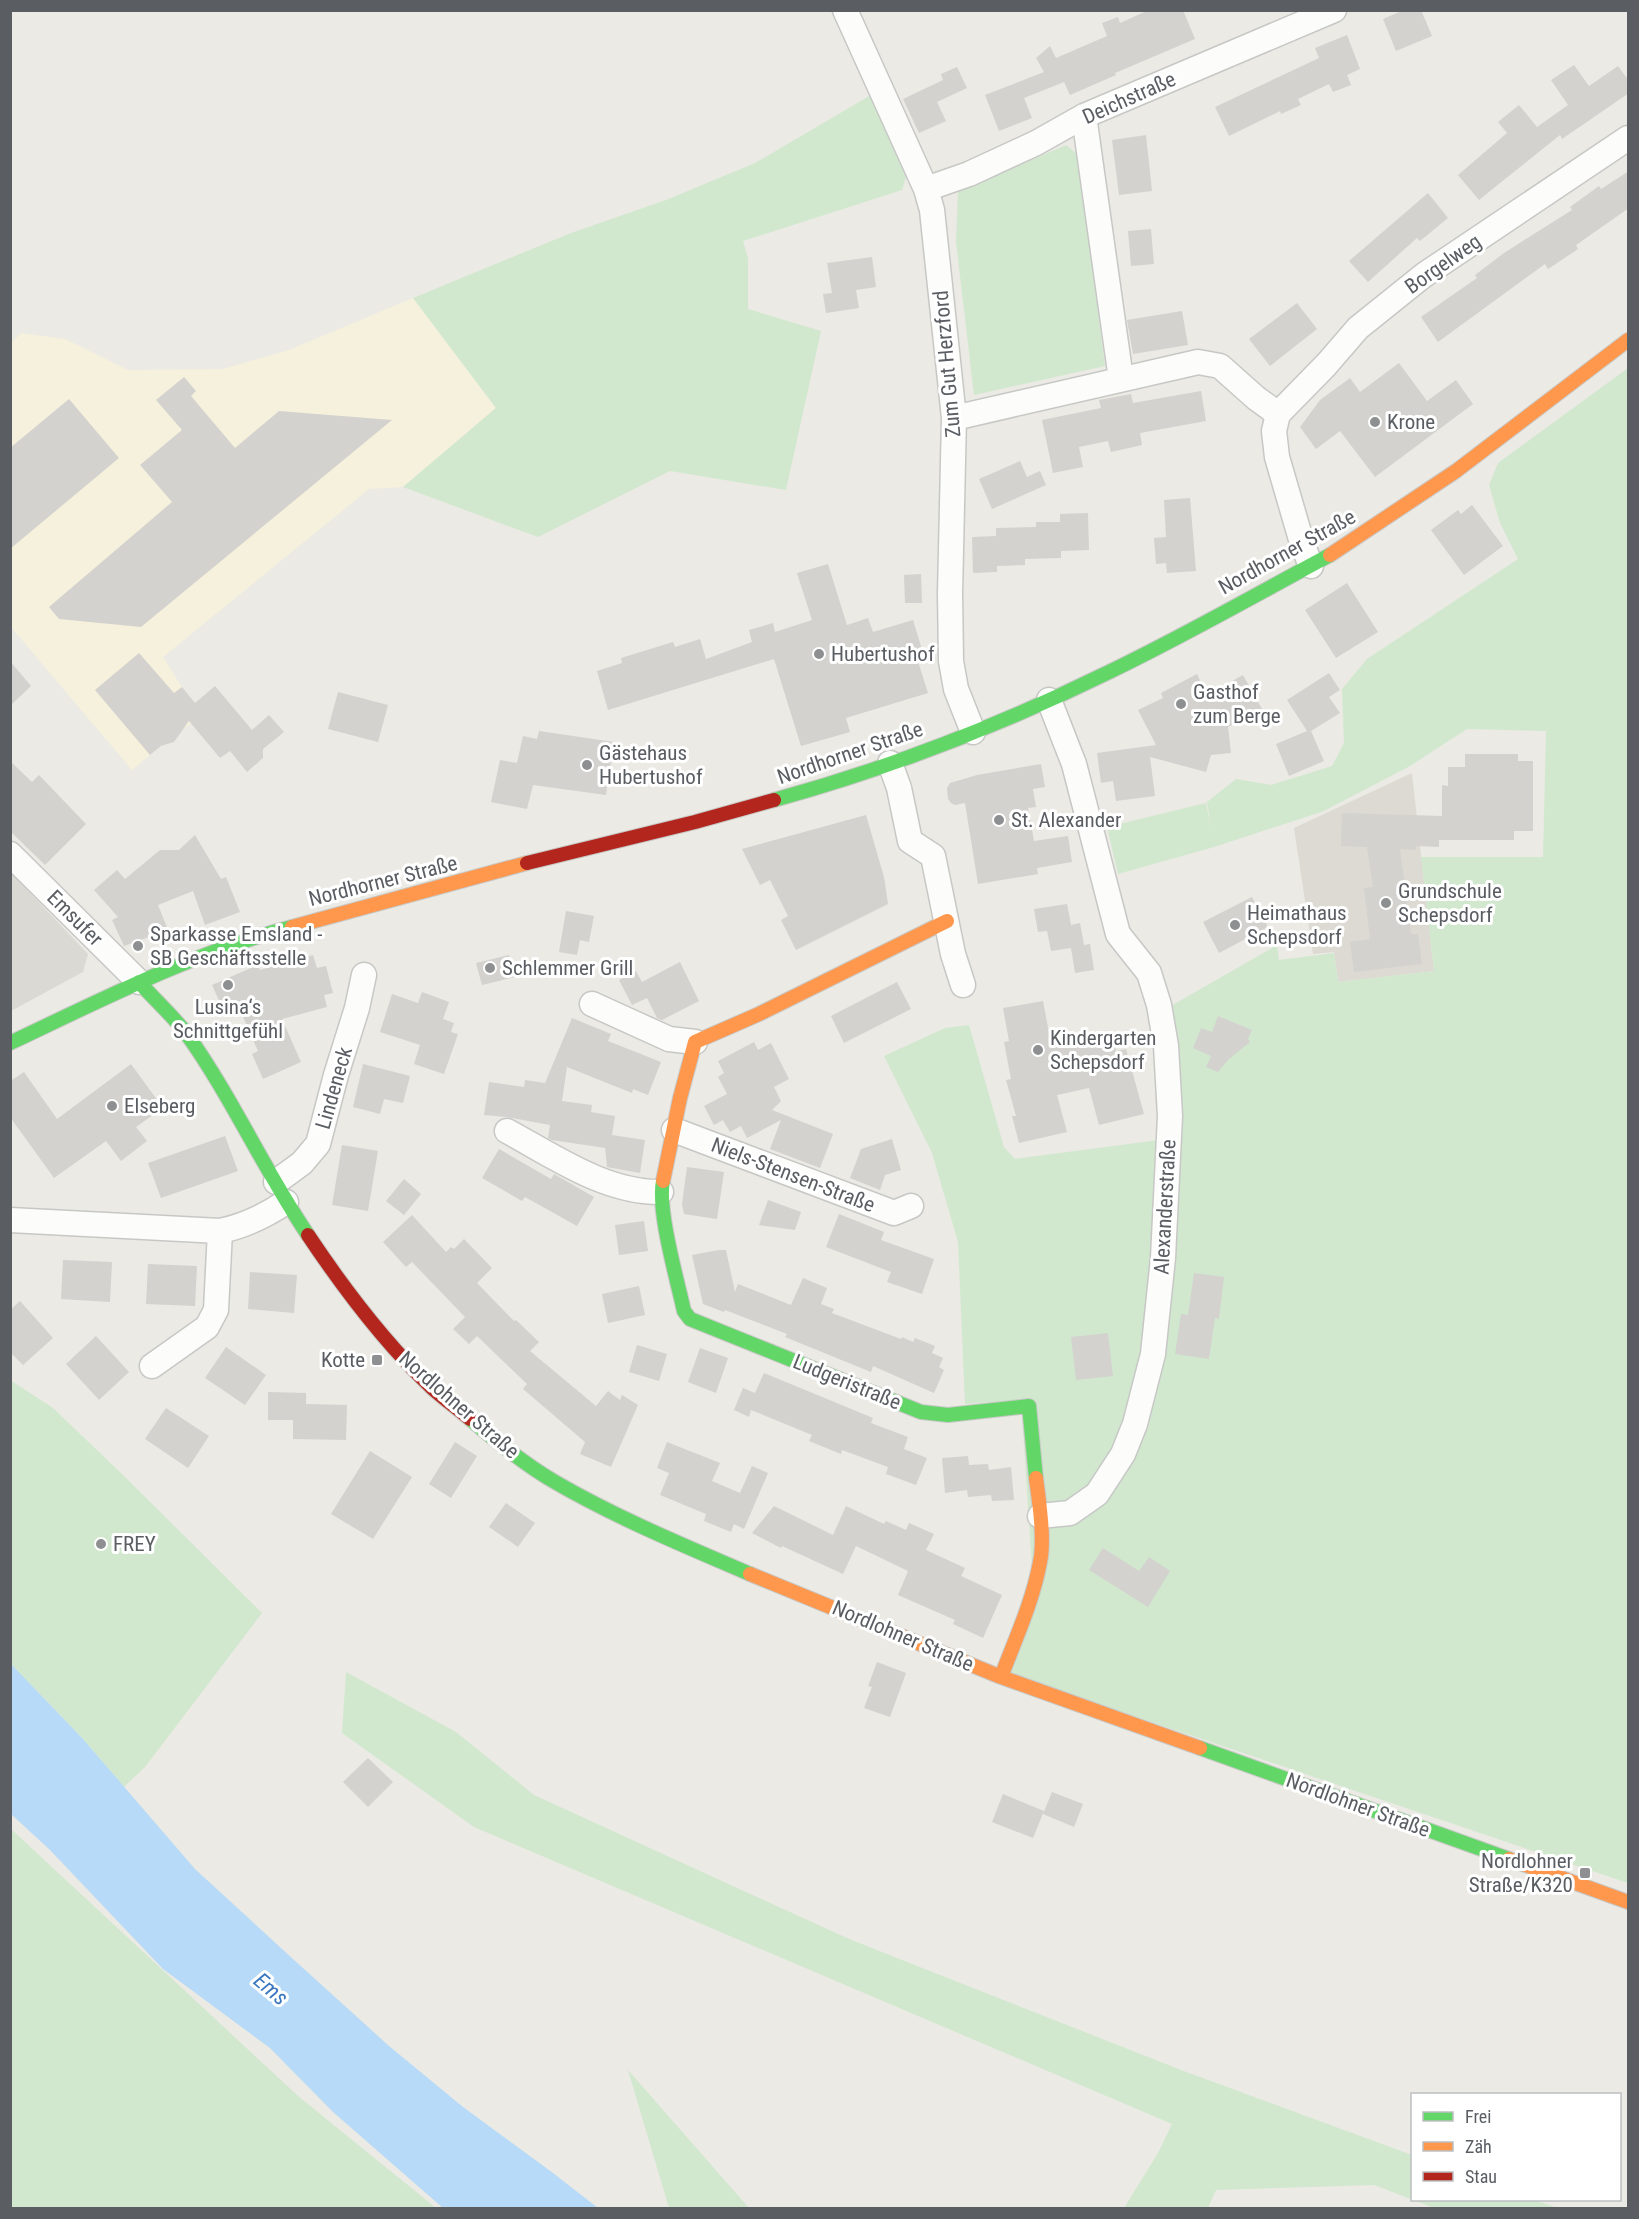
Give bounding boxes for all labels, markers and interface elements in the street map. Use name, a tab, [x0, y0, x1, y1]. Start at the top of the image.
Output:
street label: Deichstraße	[1079, 67, 1179, 129]
street label: Borgelweg	[1400, 229, 1486, 299]
street label: Zum Gut Herzford	[929, 290, 965, 438]
place label: Krone	[1387, 410, 1435, 434]
marker: Krone	[1368, 415, 1382, 429]
street label: Nordhorner Straße	[1215, 504, 1360, 599]
place label: Hubertushof	[831, 642, 935, 666]
marker: Hubertushof	[812, 647, 826, 661]
place label: Gasthof zum Berge	[1193, 680, 1281, 728]
marker: Gasthof zum Berge	[1174, 697, 1188, 711]
street label: Nordhorner Straße	[774, 717, 926, 789]
place label: Gästehaus Hubertushof	[599, 741, 703, 789]
marker: Gästehaus Hubertushof	[580, 758, 594, 772]
place label: St. Alexander	[1011, 808, 1121, 832]
marker: St. Alexander	[992, 813, 1006, 827]
street label: Nordhorner Straße	[306, 851, 460, 911]
place label: Grundschule Schepsdorf	[1398, 879, 1502, 927]
street label: Emsufer	[42, 885, 108, 951]
marker: Grundschule Schepsdorf	[1379, 896, 1393, 910]
place label: Heimathaus Schepsdorf	[1247, 901, 1347, 949]
marker: Heimathaus Schepsdorf	[1228, 918, 1242, 932]
place label: Sparkasse Emsland - SB Geschäftsstelle	[150, 922, 322, 970]
marker: Sparkasse Emsland - SB Geschäftsstelle	[131, 939, 145, 953]
place label: Schlemmer Grill	[502, 956, 633, 980]
marker: Schlemmer Grill	[483, 961, 497, 975]
marker: Lusina‘s Schnittgefühl	[221, 978, 235, 992]
place label: Lusina‘s Schnittgefühl	[173, 995, 283, 1043]
place label: Kindergarten Schepsdorf	[1050, 1026, 1156, 1074]
marker: Kindergarten Schepsdorf	[1031, 1043, 1045, 1057]
street label: Lindeneck	[311, 1044, 357, 1132]
place label: Elseberg	[124, 1094, 195, 1118]
marker: Elseberg	[105, 1099, 119, 1113]
street label: Niels-Stensen-Straße	[708, 1133, 878, 1217]
street label: Alexanderstraße	[1149, 1139, 1181, 1275]
street label: Nordlohner Straße	[394, 1346, 524, 1464]
place label: Kotte	[321, 1348, 365, 1372]
street label: Ludgeristraße	[790, 1349, 905, 1415]
marker: Kotte	[370, 1353, 384, 1367]
place label: FREY	[113, 1532, 156, 1556]
marker: FREY	[94, 1537, 108, 1551]
street label: Nordlohner Straße	[829, 1595, 977, 1677]
street label: Nordlohner Straße	[1283, 1768, 1433, 1842]
place label: Nordlohner Straße/K320	[1469, 1849, 1573, 1897]
marker: Nordlohner Straße/K320	[1578, 1866, 1592, 1880]
water label: Ems	[249, 1968, 293, 2010]
legend	[1411, 2093, 1621, 2201]
text: Frei	[1465, 2106, 1491, 2127]
text: Zäh	[1465, 2136, 1492, 2157]
text: Stau	[1465, 2166, 1497, 2187]

